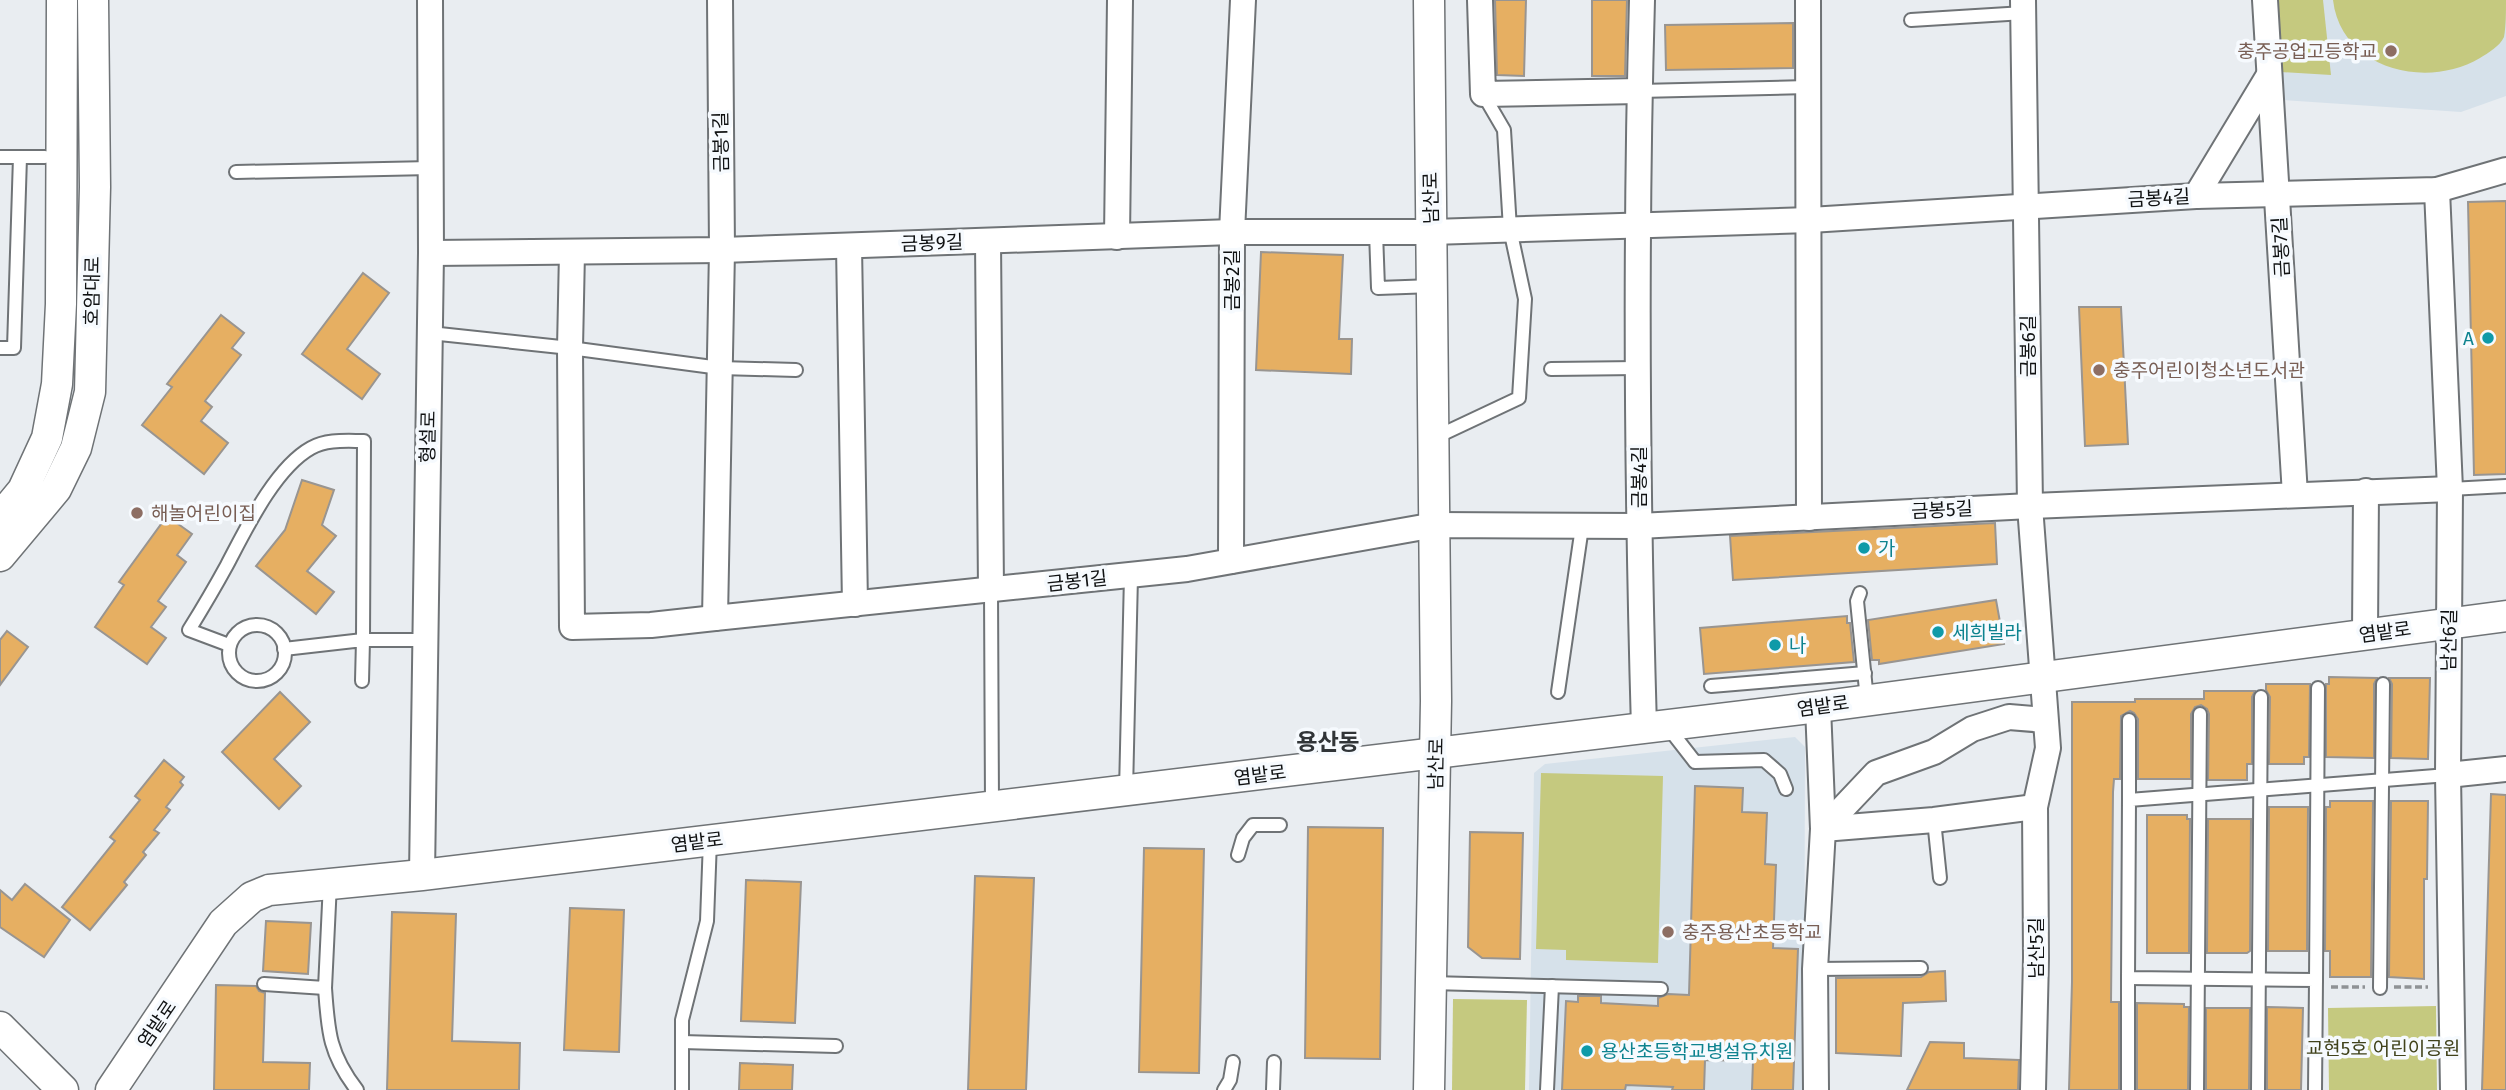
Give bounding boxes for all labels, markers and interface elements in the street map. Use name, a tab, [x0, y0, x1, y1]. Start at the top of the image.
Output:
place label: 충주공업고등학교	[2237, 40, 2377, 63]
marker: 충주공업고등학교	[2383, 43, 2399, 59]
street label: 금봉1길	[709, 111, 733, 173]
street label: 남산로	[1419, 172, 1443, 224]
street label: 금봉4길	[2127, 185, 2191, 211]
street label: 금봉7길	[2268, 216, 2294, 278]
street label: 금봉9길	[900, 230, 964, 256]
street label: 금봉2길	[1221, 249, 1244, 311]
street label: 호암대로	[80, 256, 104, 326]
street label: 금봉6길	[2017, 315, 2040, 377]
place label: A	[2463, 327, 2474, 350]
marker: A	[2480, 330, 2496, 346]
place label: 충주어린이청소년도서관	[2113, 359, 2305, 382]
marker: 충주어린이청소년도서관	[2091, 362, 2107, 378]
street label: 형설로	[416, 411, 440, 463]
street label: 금봉4길	[1628, 446, 1651, 508]
street label: 금봉5길	[1910, 497, 1974, 523]
place label: 해놀어린이집	[151, 502, 256, 525]
marker: 해놀어린이집	[129, 505, 145, 521]
place label: 가	[1878, 537, 1895, 560]
marker: 가	[1856, 540, 1872, 556]
street label: 금봉1길	[1046, 566, 1108, 596]
street label: 남산6길	[2437, 609, 2461, 671]
street label: 염밭로	[2357, 617, 2413, 647]
place label: 세희빌라	[1952, 621, 2022, 644]
marker: 세희빌라	[1930, 624, 1946, 640]
place label: 나	[1789, 634, 1806, 657]
marker: 나	[1767, 637, 1783, 653]
street label: 염밭로	[1795, 691, 1851, 721]
district label: 용산동	[1296, 728, 1360, 756]
street label: 남산로	[1424, 738, 1448, 790]
street label: 염밭로	[1233, 760, 1287, 790]
street label: 염밭로	[670, 827, 724, 857]
street label: 남산5길	[2025, 917, 2048, 979]
place label: 충주용산초등학교	[1682, 921, 1822, 944]
marker: 충주용산초등학교	[1660, 924, 1676, 940]
street label: 염밭로	[133, 996, 181, 1052]
park label: 교현5호 어린이공원	[2306, 1037, 2460, 1060]
place label: 용산초등학교병설유치원	[1601, 1040, 1793, 1063]
marker: 용산초등학교병설유치원	[1579, 1043, 1595, 1059]

